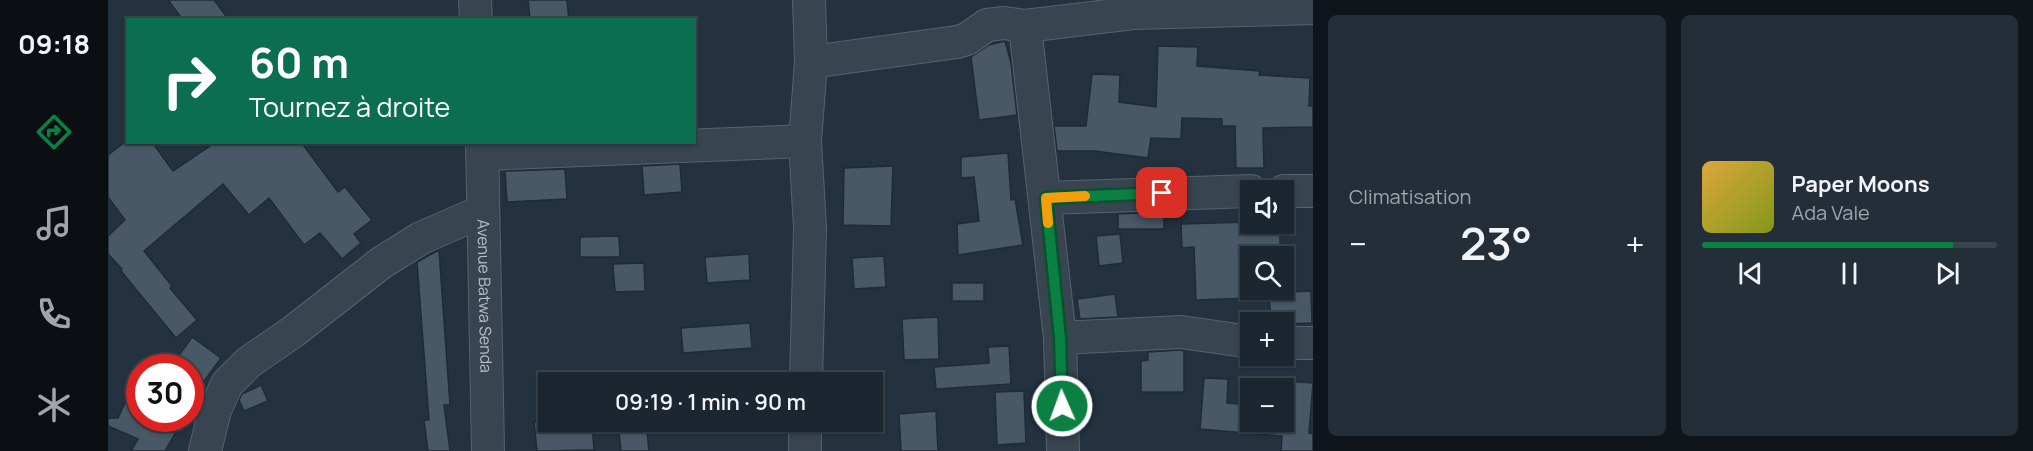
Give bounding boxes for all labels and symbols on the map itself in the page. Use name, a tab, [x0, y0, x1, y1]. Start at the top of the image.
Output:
pin	[1136, 167, 1187, 218]
street label: Avenue Batwa Senda	[472, 219, 497, 373]
speed limit sign: 30	[126, 354, 204, 432]
position arrow	[1030, 374, 1094, 438]

